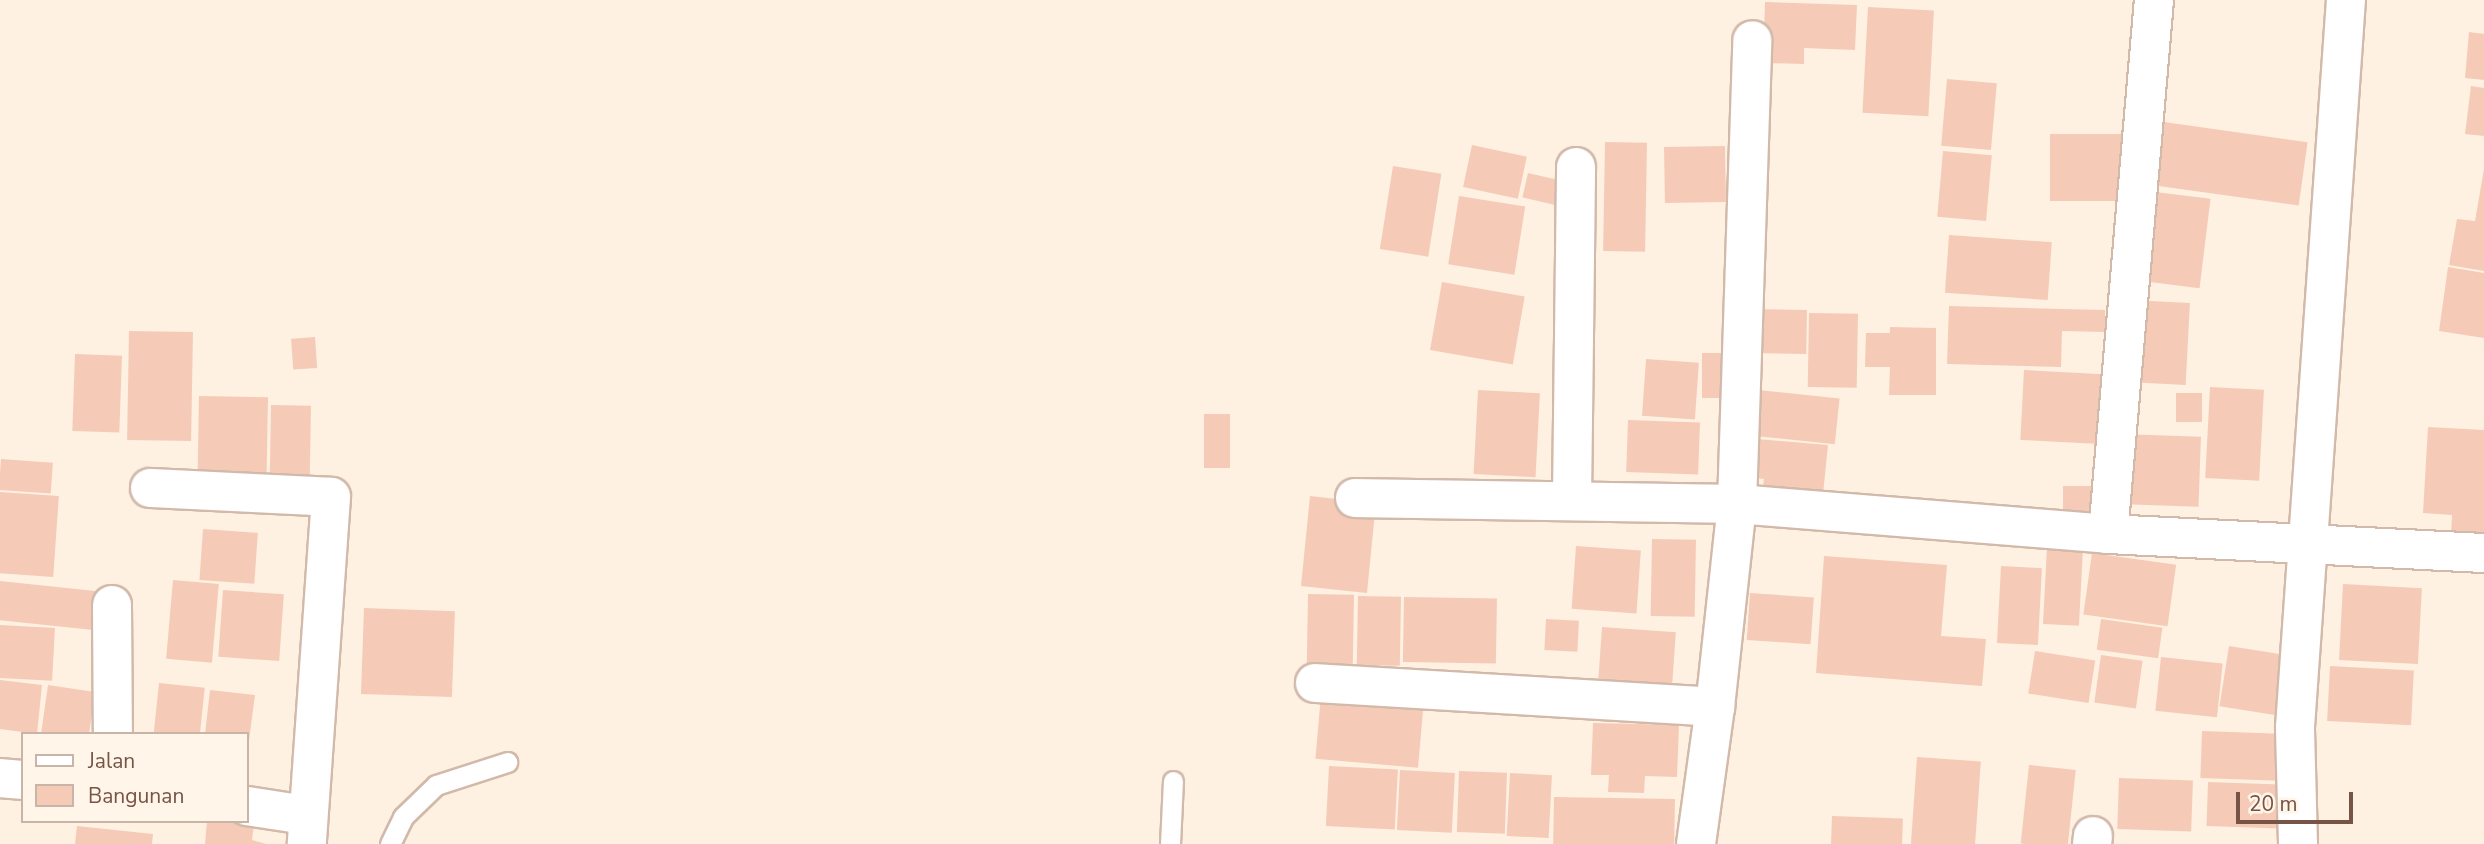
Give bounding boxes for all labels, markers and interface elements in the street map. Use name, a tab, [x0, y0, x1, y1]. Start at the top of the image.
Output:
legend	[21, 732, 248, 823]
text: Jalan	[88, 747, 135, 775]
scale bar	[2239, 778, 2356, 822]
text: Bangunan	[88, 782, 184, 810]
text: 20 m	[2249, 790, 2298, 818]

